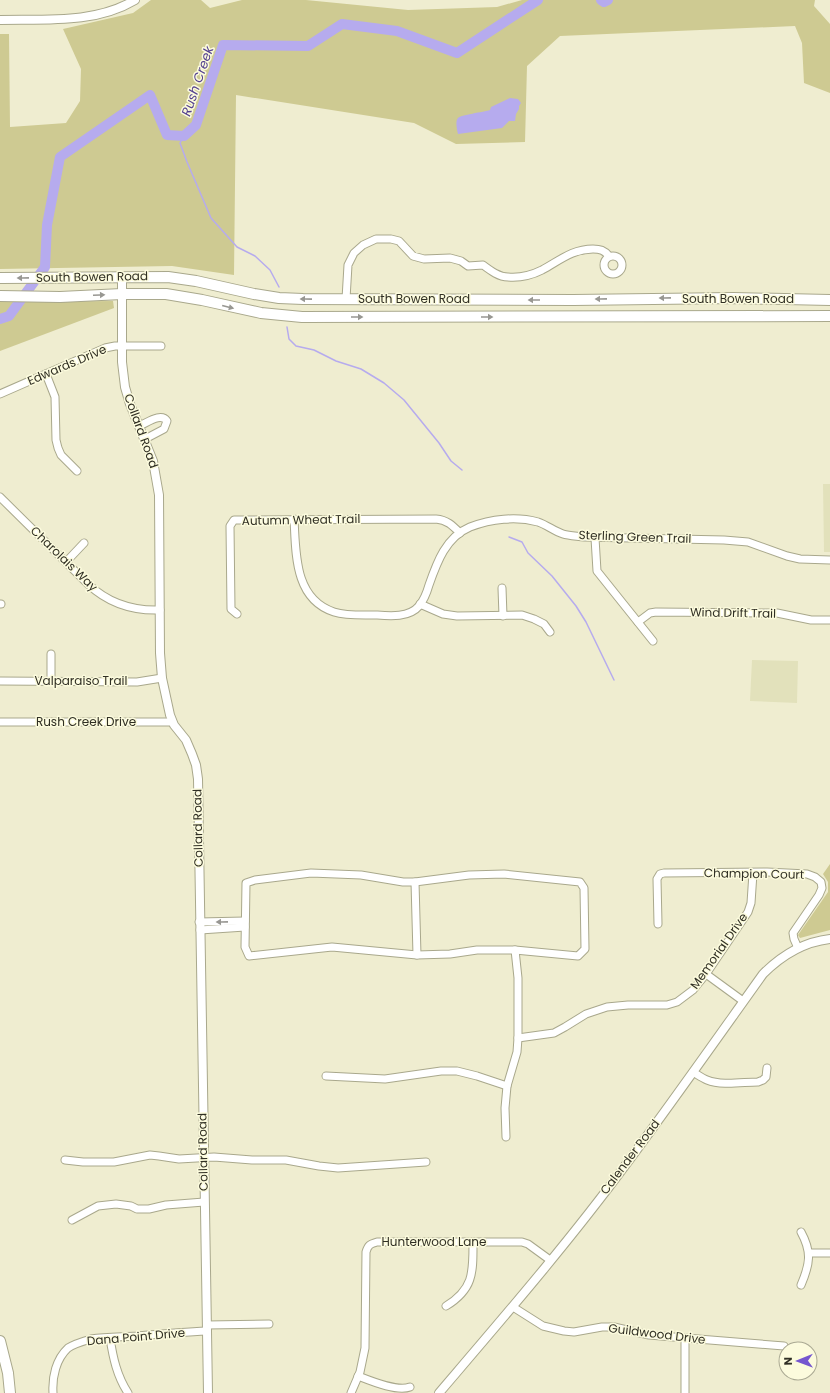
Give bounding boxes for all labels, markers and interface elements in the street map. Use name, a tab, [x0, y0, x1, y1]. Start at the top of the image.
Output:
water label: Rush Creek	[177, 42, 219, 119]
street label: South Bowen Road	[36, 267, 148, 286]
one-way arrow	[16, 275, 29, 281]
street label: South Bowen Road	[358, 290, 470, 307]
street label: South Bowen Road	[682, 290, 794, 307]
one-way arrow	[93, 292, 106, 298]
one-way arrow	[659, 295, 671, 302]
one-way arrow	[299, 296, 312, 302]
one-way arrow	[594, 296, 607, 302]
one-way arrow	[527, 297, 540, 303]
one-way arrow	[222, 304, 234, 310]
one-way arrow	[351, 314, 364, 320]
one-way arrow	[481, 314, 494, 320]
street label: Edwards Drive	[25, 340, 109, 389]
street label: Collard Road	[120, 391, 163, 470]
street label: Autumn Wheat Trail	[242, 510, 360, 529]
street label: Charolais Way	[27, 522, 102, 595]
street label: Sterling Green Trail	[578, 526, 692, 547]
street label: Wind Drift Trail	[690, 603, 776, 622]
street label: Valparaiso Trail	[34, 672, 128, 689]
street label: Rush Creek Drive	[36, 713, 136, 730]
street label: Collard Road	[188, 789, 207, 867]
street label: Champion Court	[704, 864, 804, 883]
street label: Memorial Drive	[686, 909, 751, 992]
one-way arrow	[215, 919, 228, 925]
street label: Collard Road	[193, 1113, 212, 1191]
street label: Calender Road	[596, 1116, 663, 1198]
street label: Hunterwood Lane	[382, 1233, 486, 1250]
street label: Guildwood Drive	[608, 1319, 707, 1348]
street label: Dana Point Drive	[86, 1324, 186, 1349]
north arrow	[778, 1341, 818, 1381]
text: N	[780, 1357, 796, 1365]

